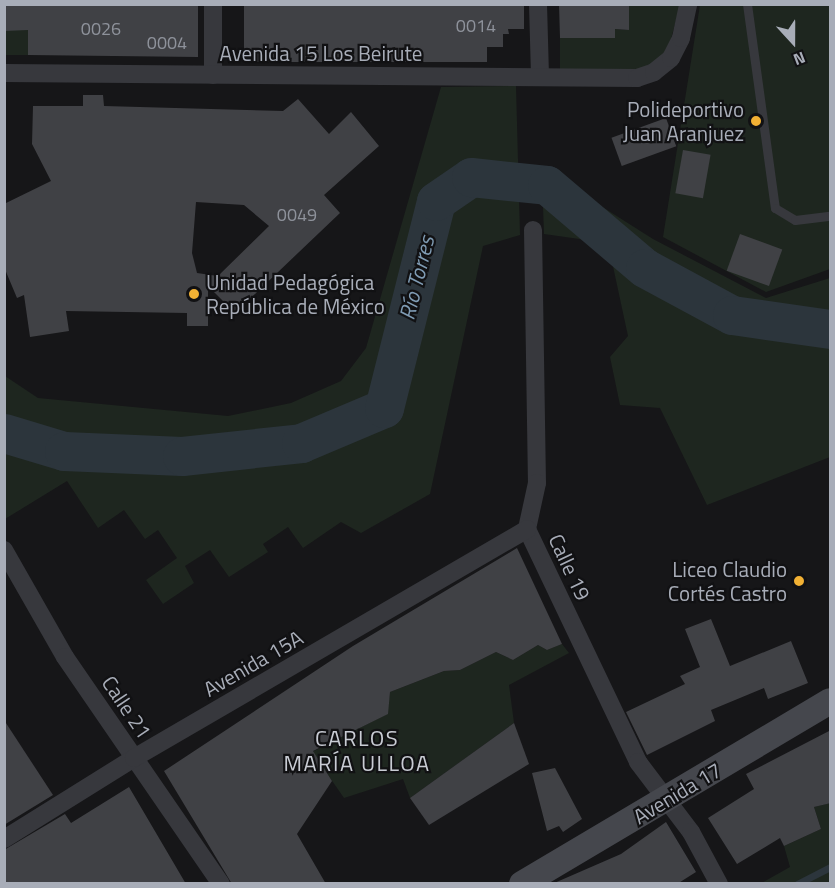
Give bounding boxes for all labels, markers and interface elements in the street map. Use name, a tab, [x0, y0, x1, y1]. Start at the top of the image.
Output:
north arrow	[763, 12, 823, 72]
house number: 0014	[456, 15, 496, 37]
house number: 0026	[81, 18, 121, 40]
house number: 0004	[147, 32, 187, 54]
street label: Avenida 15 Los Beirute	[220, 40, 422, 66]
text: N	[790, 46, 809, 72]
place label: Polideportivo Juan Aranjuez	[623, 96, 744, 146]
marker: Polideportivo Juan Aranjuez	[749, 114, 763, 128]
house number: 0049	[277, 204, 317, 226]
water label: Río Torres	[394, 233, 440, 323]
place label: Unidad Pedagógica República de México	[206, 269, 385, 319]
marker: Unidad Pedagógica República de México	[187, 287, 201, 301]
street label: Calle 19	[544, 530, 596, 604]
place label: Liceo Claudio Cortés Castro	[668, 556, 787, 606]
marker: Liceo Claudio Cortés Castro	[792, 574, 806, 588]
street label: Avenida 15A	[199, 624, 307, 702]
street label: Calle 21	[97, 671, 157, 743]
district label: CARLOS MARÍA ULLOA	[283, 725, 431, 776]
street label: Avenida 17	[628, 757, 726, 829]

